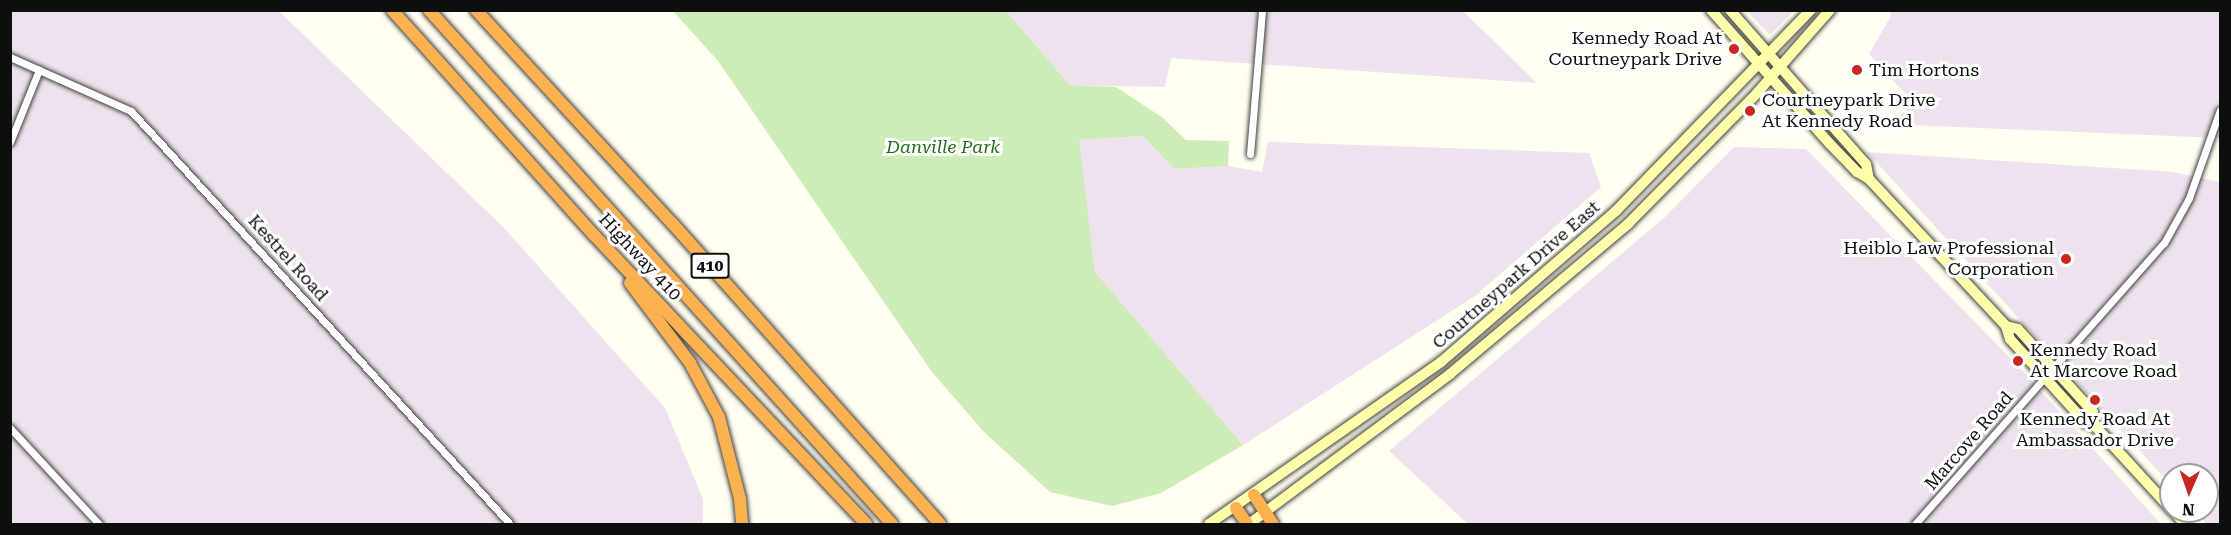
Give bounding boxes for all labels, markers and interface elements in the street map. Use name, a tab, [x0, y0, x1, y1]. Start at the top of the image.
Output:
place label: Kennedy Road At Courtneypark Drive	[1548, 28, 1722, 70]
marker: Kennedy Road At Courtneypark Drive	[1727, 42, 1741, 56]
place label: Tim Hortons	[1869, 59, 1979, 81]
marker: Tim Hortons	[1850, 63, 1864, 77]
place label: Courtneypark Drive At Kennedy Road	[1762, 90, 1936, 132]
marker: Courtneypark Drive At Kennedy Road	[1743, 104, 1757, 118]
park label: Danville Park	[886, 136, 1000, 158]
street label: Courtneypark Drive East	[1428, 196, 1604, 354]
street label: Highway 410	[594, 209, 686, 305]
street label: Kestrel Road	[243, 210, 333, 306]
place label: Heiblo Law Professional Corporation	[1843, 238, 2054, 280]
marker: Heiblo Law Professional Corporation	[2059, 252, 2073, 266]
road number: 410	[690, 253, 730, 279]
place label: Kennedy Road At Marcove Road	[2030, 340, 2177, 382]
marker: Kennedy Road At Marcove Road	[2011, 354, 2025, 368]
street label: Marcove Road	[1920, 387, 2018, 495]
marker: Kennedy Road At Ambassador Drive	[2088, 393, 2102, 407]
place label: Kennedy Road At Ambassador Drive	[2016, 409, 2174, 452]
north arrow	[2159, 463, 2219, 523]
text: N	[2182, 500, 2195, 519]

